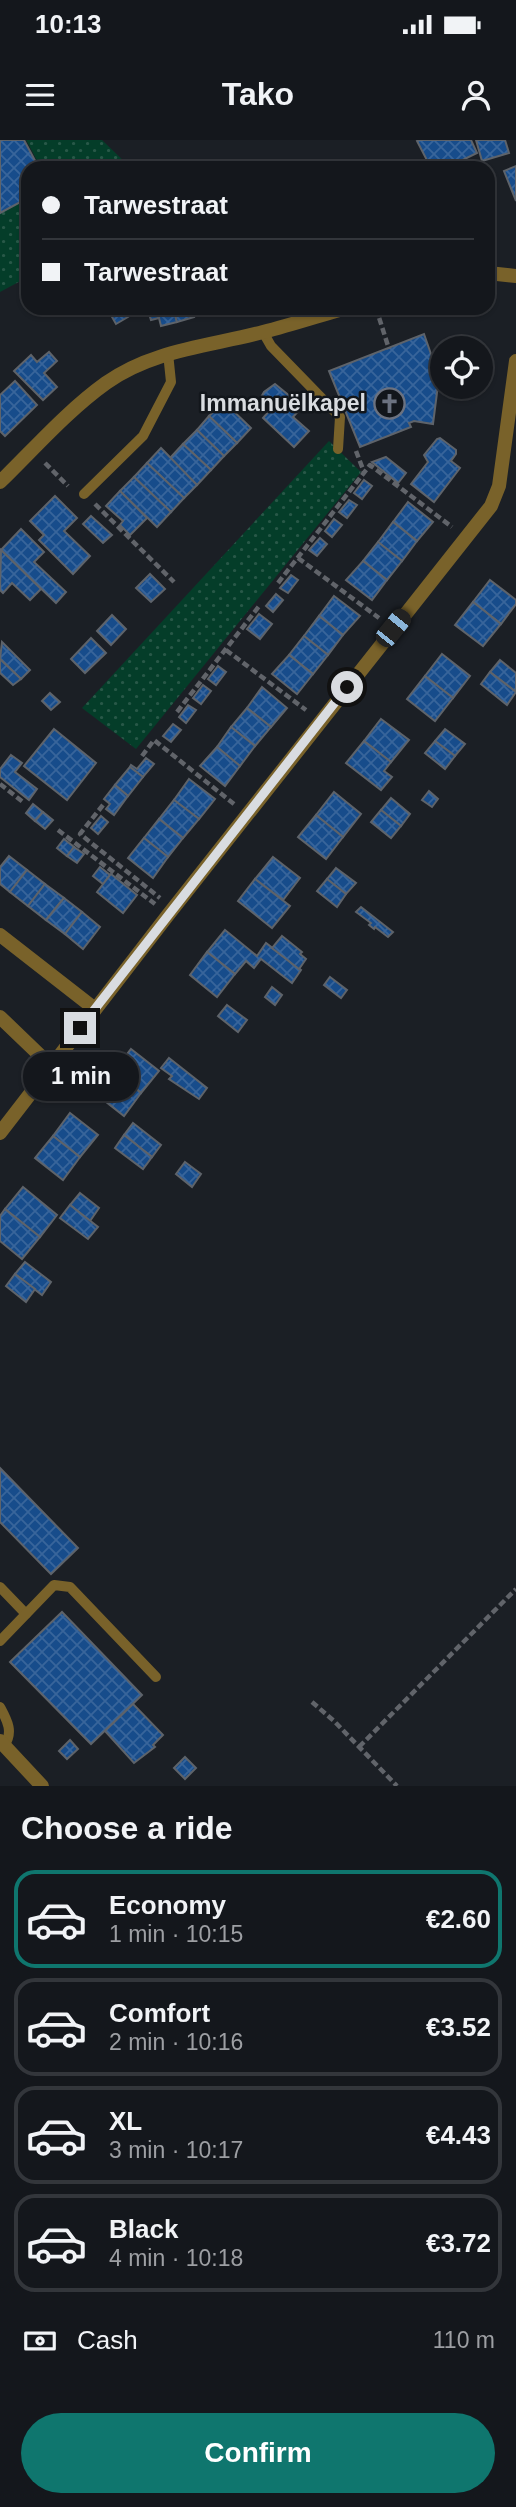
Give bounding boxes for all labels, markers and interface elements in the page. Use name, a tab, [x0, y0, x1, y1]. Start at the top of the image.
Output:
text: 10:13	[35, 9, 102, 39]
icon: menu	[21, 76, 59, 114]
text: Tako	[222, 76, 294, 112]
icon: person	[457, 76, 495, 114]
text: Tarwestraat	[84, 190, 228, 220]
text: Tarwestraat	[84, 257, 228, 287]
map controls	[430, 336, 493, 399]
button: locate	[430, 336, 493, 399]
church icon: Immanuëlkapel	[372, 386, 406, 420]
place label: Immanuëlkapel	[200, 390, 366, 416]
car	[372, 605, 415, 651]
route start	[331, 671, 363, 703]
route end	[64, 1012, 96, 1044]
callout: 1 min	[22, 1052, 138, 1102]
text: 1 min	[51, 1063, 111, 1089]
text: Choose a ride	[21, 1810, 233, 1846]
icon: car	[25, 1888, 88, 1951]
text: Economy	[109, 1890, 226, 1920]
text: €2.60	[426, 1904, 491, 1934]
text: 1 min · 10:15	[109, 1921, 243, 1947]
icon: car	[25, 1996, 88, 2059]
text: Comfort	[109, 1998, 210, 2028]
text: €3.52	[426, 2012, 491, 2042]
text: 2 min · 10:16	[109, 2029, 243, 2055]
icon: car	[25, 2104, 88, 2167]
text: XL	[109, 2106, 142, 2136]
text: €4.43	[426, 2120, 491, 2150]
text: 3 min · 10:17	[109, 2137, 243, 2163]
icon: car	[25, 2212, 88, 2275]
text: Black	[109, 2214, 178, 2244]
text: €3.72	[426, 2228, 491, 2258]
text: 4 min · 10:18	[109, 2245, 243, 2271]
icon: cash	[21, 2322, 59, 2360]
text: Cash	[77, 2325, 138, 2355]
text: 110 m	[433, 2327, 495, 2353]
button: Confirm	[21, 2413, 495, 2493]

